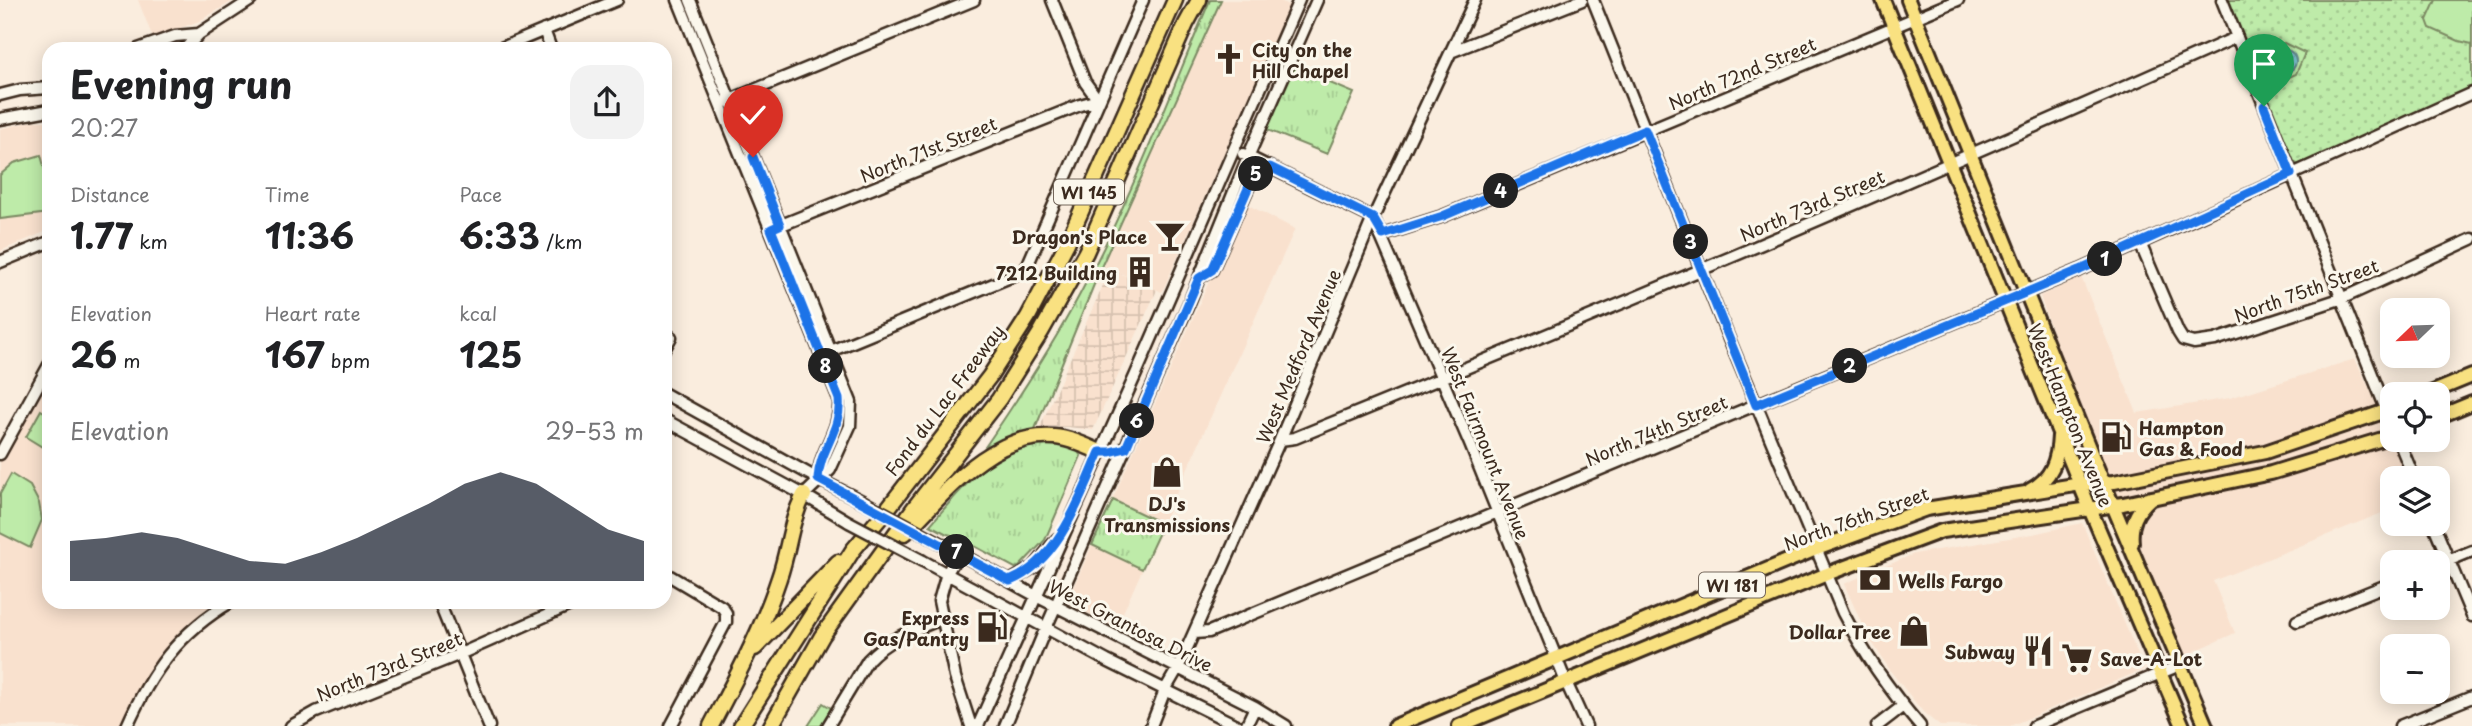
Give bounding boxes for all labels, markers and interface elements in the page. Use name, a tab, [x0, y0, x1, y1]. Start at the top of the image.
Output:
street label: North 72nd Street	[1664, 30, 1820, 116]
pin	[2234, 34, 2294, 106]
place label: City on the Hill Chapel	[1252, 36, 1352, 84]
church icon: City on the Hill Chapel	[1212, 42, 1246, 76]
icon: arrive	[2245, 45, 2283, 83]
text: Evening run	[70, 55, 292, 112]
button: share	[570, 65, 644, 139]
pin	[723, 85, 783, 157]
icon: check	[734, 96, 772, 134]
street label: North 71st Street	[856, 109, 1001, 189]
text: 20:27	[70, 110, 138, 145]
pin: 5	[1238, 156, 1274, 192]
text: 5	[1249, 159, 1262, 187]
street label: North 73rd Street	[1735, 162, 1889, 248]
pin: 4	[1484, 174, 1518, 208]
text: 4	[1494, 176, 1507, 204]
text: Distance	[70, 180, 150, 208]
text: Time	[265, 180, 310, 208]
text: Pace	[459, 180, 502, 208]
road number: WI 145	[1054, 180, 1124, 204]
text: 1.77	[70, 208, 133, 261]
text: 11:36	[265, 208, 354, 261]
text: 6:33	[459, 208, 540, 261]
bar icon: Dragon's Place	[1153, 219, 1187, 253]
place label: Dragon's Place	[1011, 223, 1147, 250]
pin: 3	[1674, 224, 1708, 260]
text: km	[133, 227, 168, 255]
text: /km	[540, 227, 583, 255]
text: 3	[1684, 227, 1697, 255]
pin: 1	[2088, 242, 2122, 276]
text: 1	[2100, 244, 2109, 272]
street label: North 75th Street	[2230, 251, 2382, 329]
building icon: 7212 Building	[1123, 255, 1157, 289]
place label: 7212 Building	[996, 259, 1117, 286]
street label: West Medford Avenue	[1249, 264, 1347, 448]
north arrow	[2380, 298, 2450, 368]
map controls	[2380, 298, 2450, 704]
text: Elevation	[70, 299, 152, 327]
text: Heart rate	[265, 299, 361, 327]
text: kcal	[459, 299, 497, 327]
street label: Fond du Lac Freeway	[878, 319, 1010, 481]
street label: West Hampton Avenue	[2022, 319, 2120, 511]
text: 26	[70, 327, 117, 380]
text: 167	[265, 327, 325, 380]
text: 125	[459, 327, 523, 380]
street label: West Fairmount Avenue	[1435, 343, 1537, 544]
text: m	[117, 346, 141, 374]
text: bpm	[325, 346, 370, 374]
pin: 8	[808, 348, 844, 384]
pin: 2	[1832, 348, 1868, 384]
text: 8	[820, 351, 831, 379]
text: 2	[1843, 351, 1856, 379]
button: locate	[2380, 382, 2450, 452]
street label: North 74th Street	[1581, 388, 1731, 472]
pin: 6	[1120, 404, 1154, 438]
text: 6	[1130, 406, 1143, 434]
text: Elevation	[70, 413, 169, 448]
text: 29–53 m	[545, 413, 644, 448]
place label: Hampton Gas & Food	[2139, 414, 2243, 462]
fuel station icon: Hampton Gas & Food	[2099, 420, 2133, 454]
shop icon: DJ's Transmissions	[1150, 455, 1184, 489]
button: layers	[2380, 466, 2450, 536]
street label: North 76th Street	[1780, 479, 1932, 557]
place label: DJ's Transmissions	[1104, 490, 1230, 538]
pin: 7	[940, 534, 974, 570]
text: 7	[951, 537, 962, 565]
button: +	[2380, 550, 2450, 620]
bank icon: Wells Fargo	[1858, 563, 1892, 597]
place label: Wells Fargo	[1898, 567, 2003, 594]
street label: West Grantosa Drive	[1044, 572, 1218, 678]
road number: WI 181	[1699, 572, 1765, 598]
place label: Express Gas/Pantry	[863, 604, 969, 652]
fuel station icon: Express Gas/Pantry	[975, 610, 1009, 644]
shop icon: Dollar Tree	[1897, 614, 1931, 648]
place label: Dollar Tree	[1788, 618, 1891, 645]
street label: North 73rd Street	[312, 624, 466, 708]
restaurant icon: Subway	[2021, 634, 2055, 668]
button: −	[2380, 634, 2450, 704]
place label: Subway	[1945, 638, 2015, 665]
supermarket icon: Save-A-Lot	[2060, 641, 2094, 675]
place label: Save-A-Lot	[2100, 645, 2203, 672]

